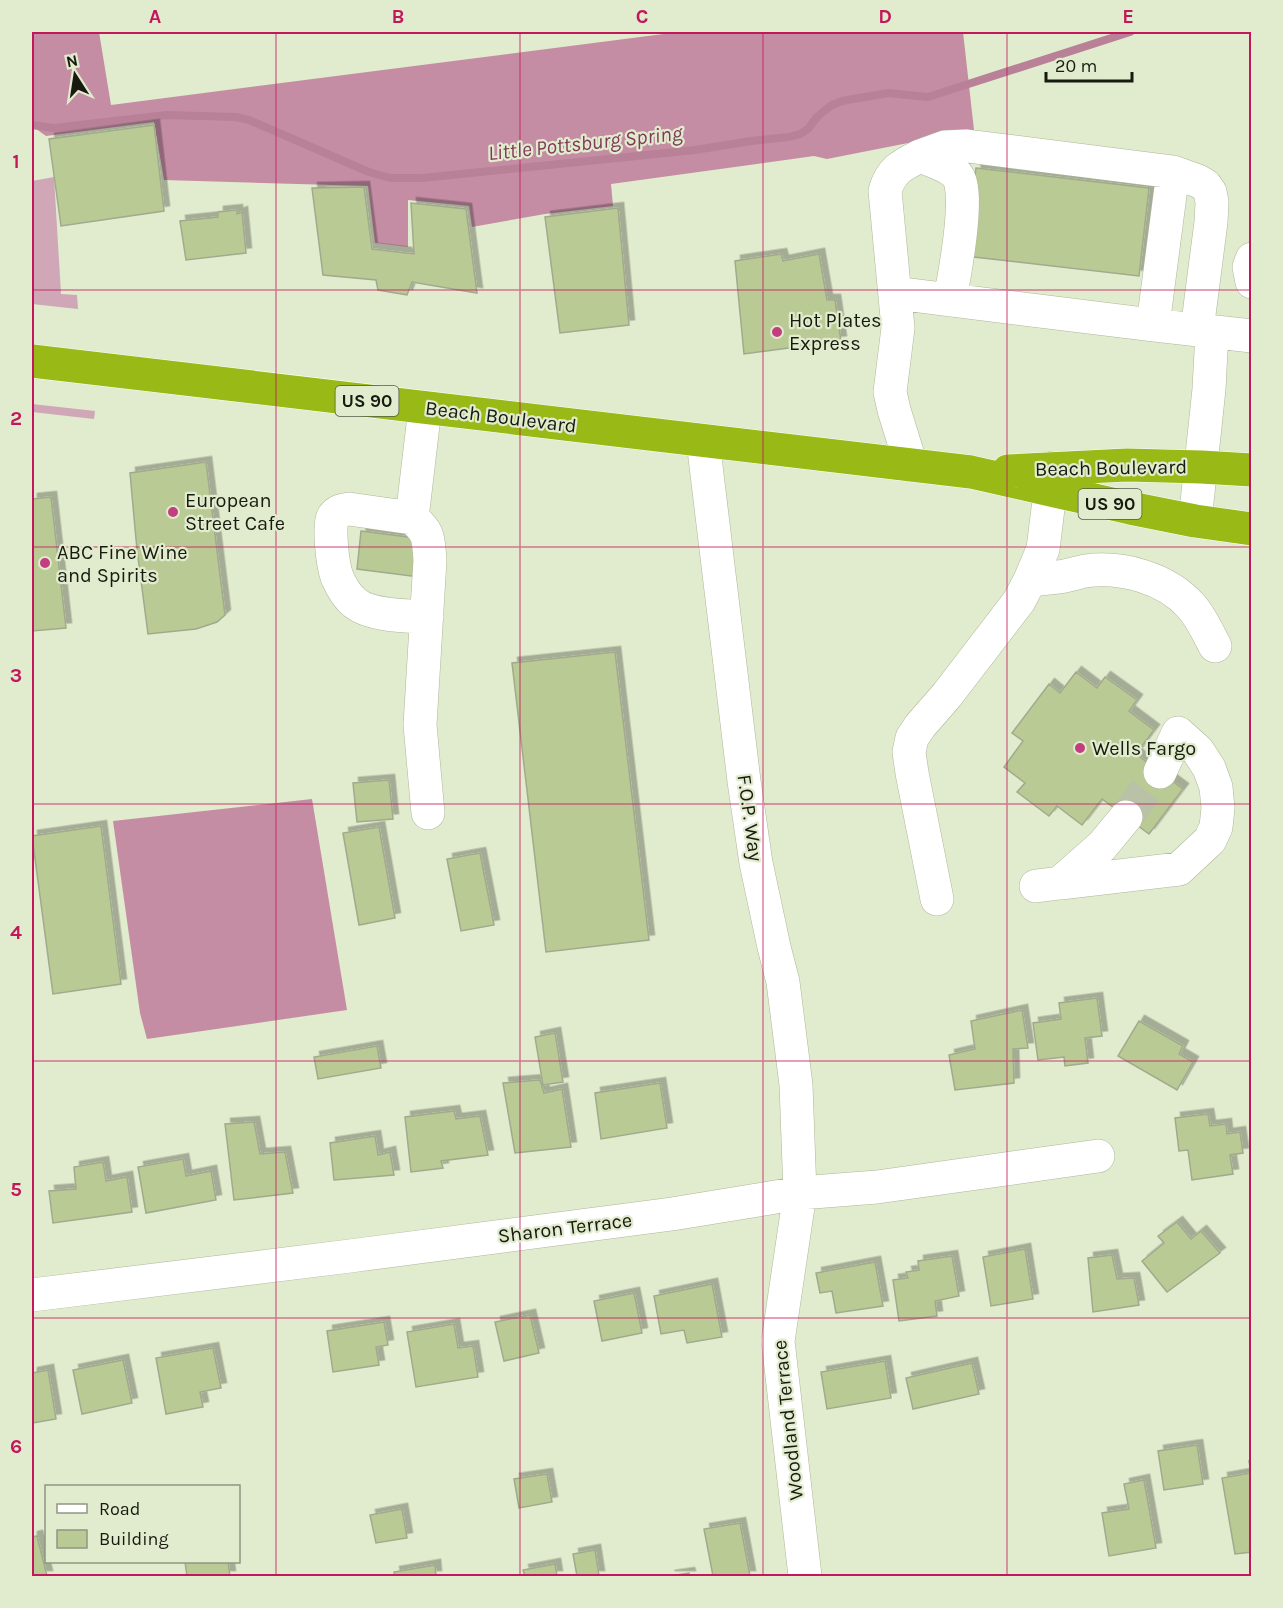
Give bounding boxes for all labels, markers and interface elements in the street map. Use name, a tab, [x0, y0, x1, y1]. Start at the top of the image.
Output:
text: A	[149, 5, 162, 28]
text: B	[392, 5, 404, 28]
text: C	[636, 5, 648, 28]
text: D	[878, 5, 892, 28]
text: E	[1122, 5, 1134, 28]
north arrow	[45, 45, 105, 105]
scale bar	[1046, 45, 1132, 83]
text: N	[64, 50, 80, 71]
text: 20 m	[1055, 55, 1097, 77]
water label: Little Pottsburg Spring	[487, 121, 685, 165]
text: 1	[12, 150, 20, 173]
place label: Hot Plates Express	[789, 309, 882, 355]
marker: Hot Plates Express	[770, 325, 784, 339]
road number: US 90	[336, 386, 398, 416]
street label: Beach Boulevard	[424, 396, 578, 438]
text: 2	[10, 407, 22, 430]
street label: Beach Boulevard	[1035, 455, 1187, 481]
place label: European Street Cafe	[185, 489, 285, 535]
road number: US 90	[1078, 489, 1142, 519]
marker: European Street Cafe	[166, 505, 180, 519]
place label: ABC Fine Wine and Spirits	[57, 541, 188, 587]
marker: ABC Fine Wine and Spirits	[38, 556, 52, 570]
text: 3	[10, 664, 22, 687]
place label: Wells Fargo	[1092, 737, 1196, 760]
marker: Wells Fargo	[1073, 741, 1087, 755]
street label: F.O.P. Way	[733, 773, 767, 863]
text: 4	[10, 921, 22, 944]
text: 5	[10, 1178, 22, 1201]
street label: Sharon Terrace	[497, 1208, 633, 1248]
street label: Woodland Terrace	[768, 1339, 808, 1501]
text: 6	[10, 1435, 22, 1458]
legend	[45, 1485, 240, 1563]
text: Road	[99, 1498, 140, 1520]
text: Building	[99, 1528, 169, 1550]

